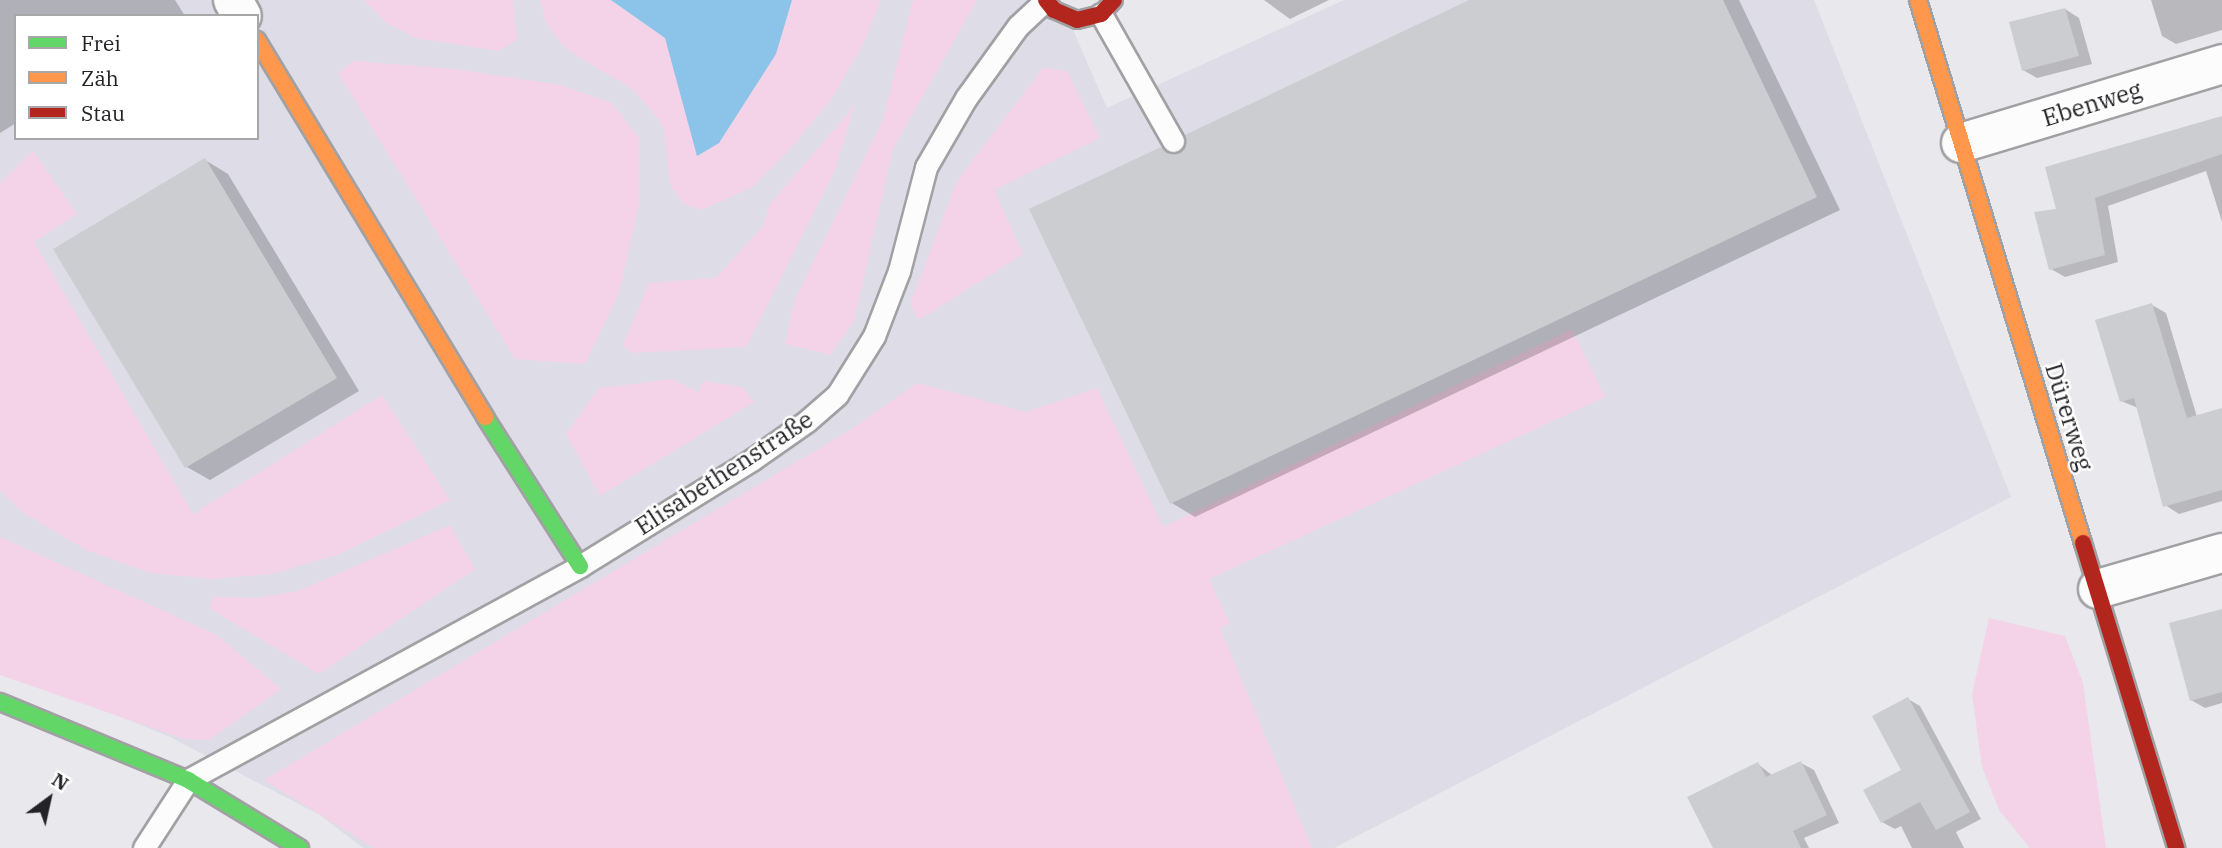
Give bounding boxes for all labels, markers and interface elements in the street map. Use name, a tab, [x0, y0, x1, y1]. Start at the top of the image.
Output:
legend	[14, 14, 259, 140]
text: Frei	[81, 29, 121, 57]
text: Zäh	[81, 64, 119, 92]
street label: Ebenweg	[2039, 75, 2145, 133]
text: Stau	[81, 99, 125, 127]
street label: Dürerweg	[2039, 360, 2099, 474]
street label: Elisabethenstraße	[630, 405, 818, 541]
north arrow	[14, 764, 84, 834]
text: N	[48, 767, 73, 796]

